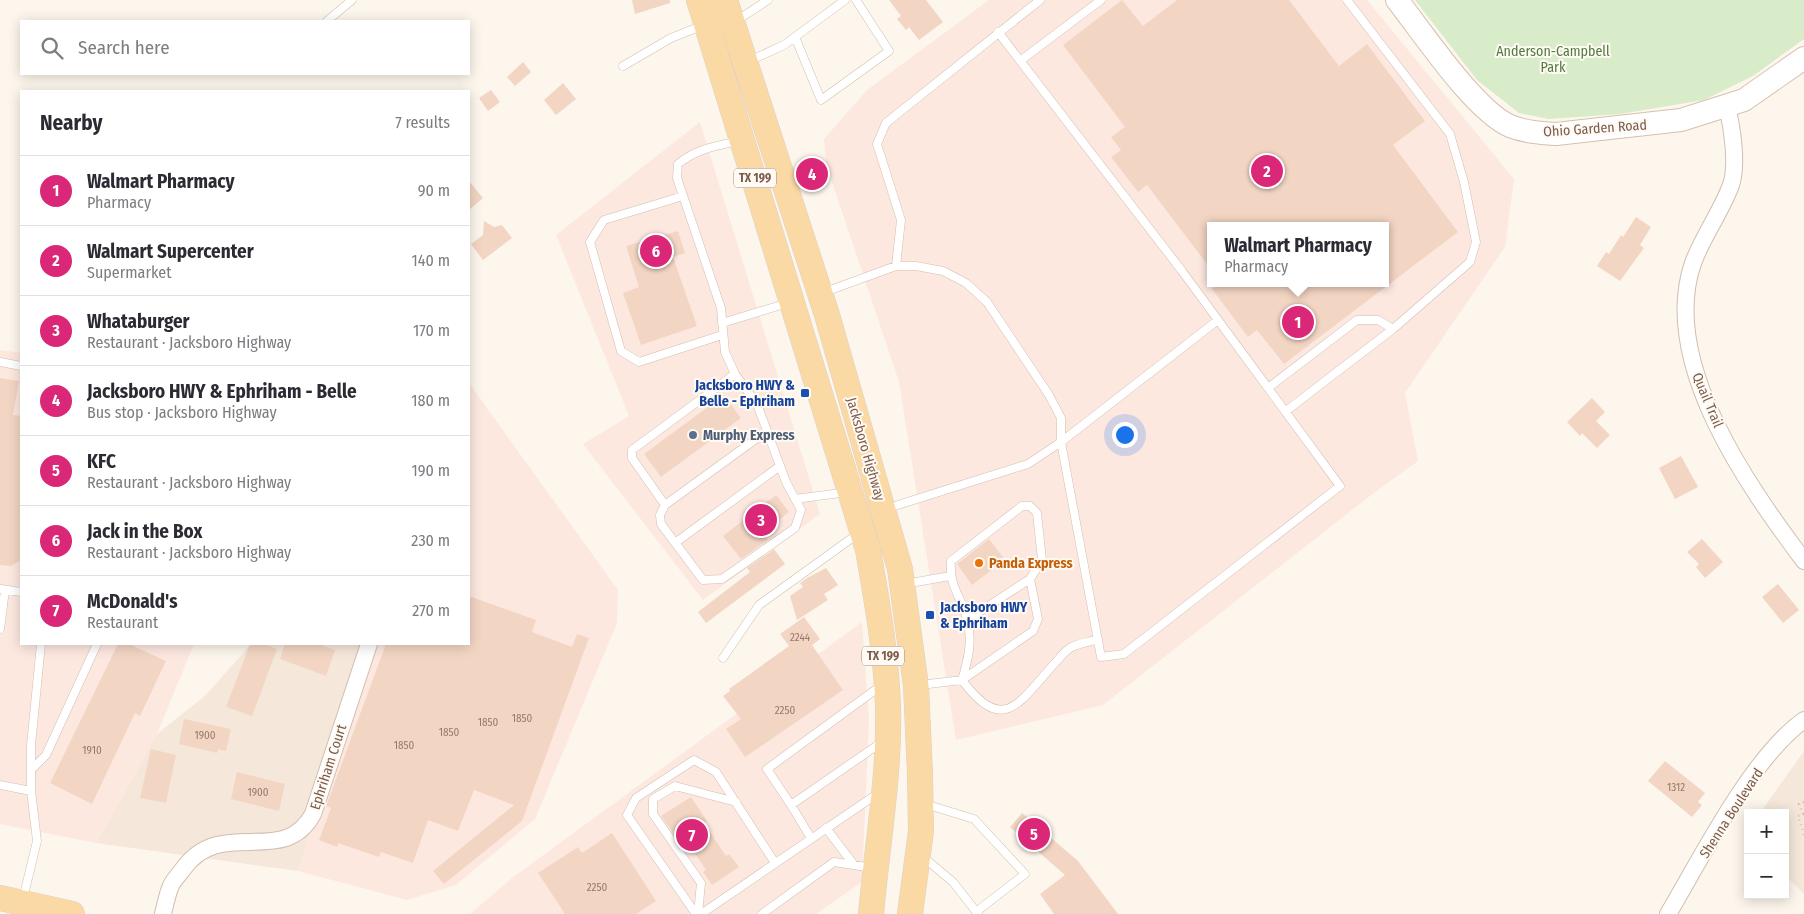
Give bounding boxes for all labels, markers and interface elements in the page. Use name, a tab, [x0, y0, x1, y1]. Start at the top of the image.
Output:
search box	[20, 20, 470, 75]
icon: search	[38, 34, 66, 62]
text: Search here	[78, 36, 170, 59]
park label: Anderson-Campbell Park	[1496, 43, 1610, 76]
text: Nearby	[40, 110, 102, 136]
text: 7 results	[395, 113, 450, 132]
street label: Ohio Garden Road	[1543, 116, 1647, 141]
pin: 2	[1251, 152, 1283, 190]
pin: 4	[796, 155, 828, 193]
road number: TX 199	[734, 168, 776, 188]
text: Walmart Pharmacy	[87, 170, 235, 193]
text: 1	[53, 181, 59, 200]
text: 90 m	[418, 181, 450, 200]
text: Pharmacy	[87, 193, 151, 212]
popup	[1207, 222, 1389, 287]
pin: 6	[640, 232, 672, 270]
text: Walmart Pharmacy	[1224, 234, 1372, 257]
text: Walmart Supercenter	[87, 240, 254, 263]
text: 2	[52, 251, 60, 270]
text: 140 m	[412, 251, 450, 270]
text: Pharmacy	[1224, 257, 1288, 276]
text: Supermarket	[87, 263, 171, 282]
pin: 1	[1282, 303, 1314, 341]
text: Whataburger	[87, 310, 190, 333]
text: 3	[52, 321, 60, 340]
text: 170 m	[413, 321, 450, 340]
text: Restaurant · Jacksboro Highway	[87, 333, 291, 352]
street label: Quail Trail	[1688, 370, 1727, 431]
place label: Jacksboro HWY & Belle - Ephriham	[694, 377, 795, 410]
text: Jacksboro HWY & Ephriham - Belle	[87, 380, 357, 403]
marker: Jacksboro HWY & Belle - Ephriham	[799, 387, 811, 399]
text: 4	[52, 391, 60, 410]
text: 180 m	[411, 391, 450, 410]
street label: Jacksboro Highway	[843, 395, 889, 504]
text: Bus stop · Jacksboro Highway	[87, 403, 277, 422]
your location	[1112, 422, 1138, 448]
place label: Murphy Express	[703, 427, 795, 444]
marker: Murphy Express	[687, 429, 699, 441]
text: KFC	[87, 450, 116, 473]
text: 5	[52, 461, 60, 480]
text: 190 m	[412, 461, 450, 480]
text: Restaurant · Jacksboro Highway	[87, 473, 291, 492]
pin: 3	[745, 501, 777, 539]
text: Jack in the Box	[87, 520, 202, 543]
text: 6	[52, 531, 60, 550]
text: 230 m	[411, 531, 450, 550]
text: Restaurant · Jacksboro Highway	[87, 543, 291, 562]
place label: Panda Express	[989, 555, 1073, 572]
marker: Panda Express	[973, 557, 985, 569]
text: McDonald's	[87, 590, 177, 613]
place label: Jacksboro HWY & Ephriham	[939, 599, 1028, 632]
text: 7	[53, 601, 59, 620]
text: 270 m	[412, 601, 450, 620]
marker: Jacksboro HWY & Ephriham	[924, 609, 936, 621]
text: Restaurant	[87, 613, 158, 632]
house number: 2244	[790, 631, 811, 644]
road number: TX 199	[862, 646, 904, 666]
house number: 2250	[775, 704, 796, 717]
house number: 1850	[512, 712, 533, 725]
house number: 1850	[478, 716, 499, 729]
street label: Ephriham Court	[307, 722, 350, 812]
house number: 1850	[439, 726, 460, 739]
house number: 1900	[194, 729, 216, 742]
house number: 1850	[394, 739, 415, 752]
house number: 1910	[82, 744, 102, 757]
street label: Shenna Boulevard	[1696, 765, 1767, 861]
house number: 1312	[1667, 781, 1685, 794]
house number: 1900	[247, 786, 269, 799]
map controls	[1744, 809, 1789, 899]
button: +	[1744, 809, 1789, 854]
pin: 5	[1018, 815, 1050, 853]
pin: 7	[676, 816, 708, 854]
button: −	[1744, 854, 1789, 899]
house number: 2250	[587, 881, 608, 894]

